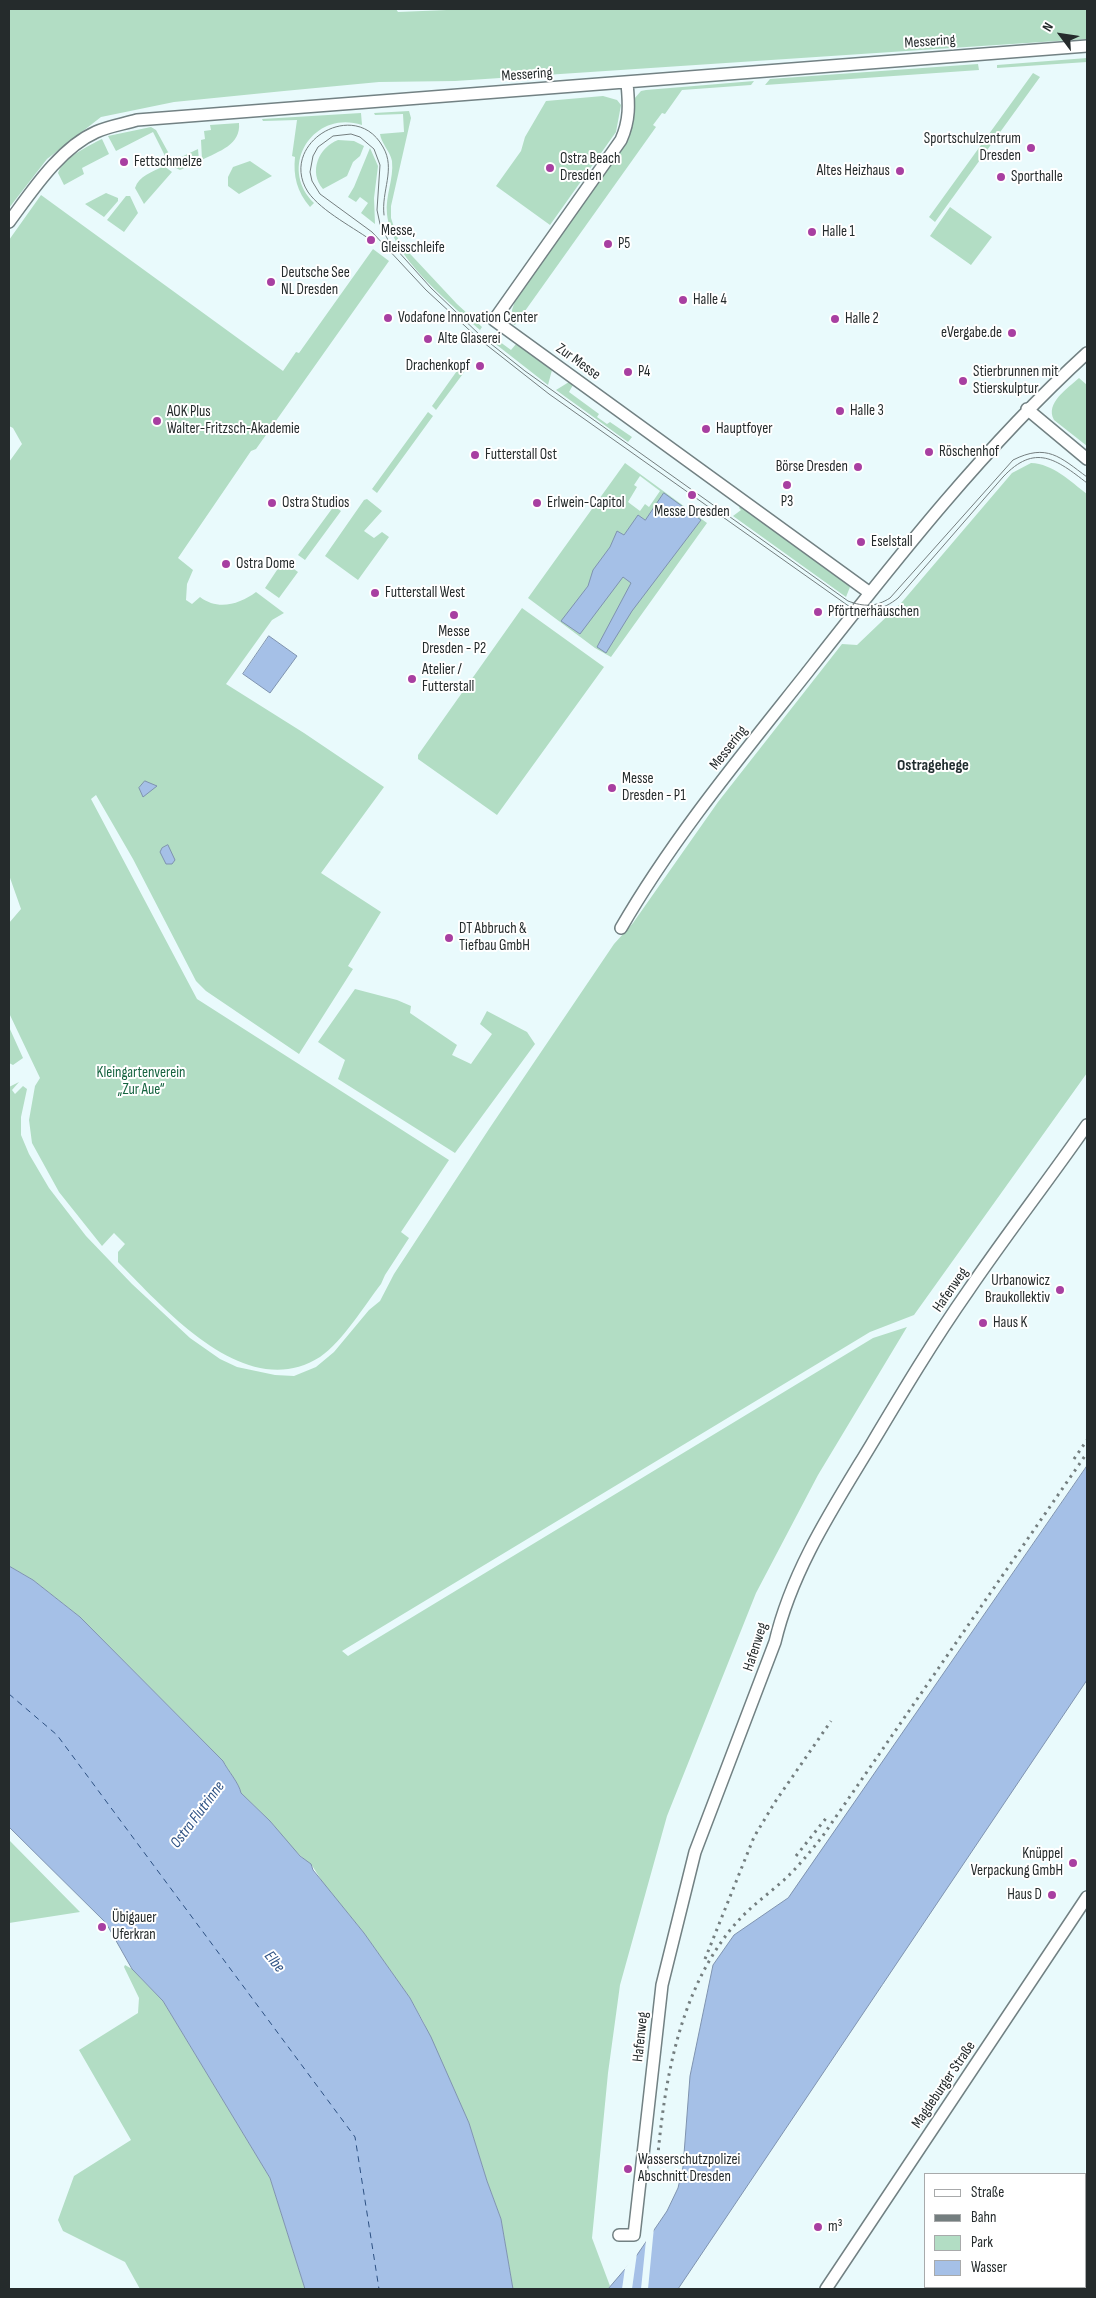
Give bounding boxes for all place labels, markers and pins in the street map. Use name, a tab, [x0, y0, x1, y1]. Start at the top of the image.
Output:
place label: Sportschulzentrum Dresden	[924, 130, 1021, 165]
marker: Sportschulzentrum Dresden	[1025, 142, 1037, 154]
place label: Ostra Beach Dresden	[560, 150, 620, 185]
place label: Fettschmelze	[134, 153, 202, 171]
marker: Fettschmelze	[118, 156, 130, 168]
marker: Ostra Beach Dresden	[544, 162, 556, 174]
place label: Altes Heizhaus	[817, 162, 890, 180]
marker: Altes Heizhaus	[894, 165, 906, 177]
place label: Sporthalle	[1011, 168, 1063, 186]
marker: Sporthalle	[995, 171, 1007, 183]
place label: Messe, Gleisschleife	[381, 222, 445, 257]
place label: Halle 1	[822, 223, 855, 241]
marker: Halle 1	[806, 226, 818, 238]
marker: Messe, Gleisschleife	[365, 234, 377, 246]
place label: P5	[618, 235, 630, 253]
marker: P5	[602, 238, 614, 250]
place label: Deutsche See NL Dresden	[281, 264, 350, 299]
marker: Deutsche See NL Dresden	[265, 276, 277, 288]
place label: Halle 4	[693, 291, 727, 309]
marker: Halle 4	[677, 294, 689, 306]
place label: Vodafone Innovation Center	[398, 309, 538, 327]
place label: Halle 2	[845, 310, 879, 328]
marker: Vodafone Innovation Center	[382, 312, 394, 324]
marker: Halle 2	[829, 313, 841, 325]
place label: eVergabe.de	[941, 324, 1002, 342]
marker: eVergabe.de	[1006, 327, 1018, 339]
place label: Alte Glaserei	[438, 330, 501, 348]
marker: Alte Glaserei	[422, 333, 434, 345]
place label: Drachenkopf	[406, 357, 470, 375]
marker: Drachenkopf	[474, 360, 486, 372]
place label: P4	[638, 363, 650, 381]
place label: Stierbrunnen mit Stierskulptur	[973, 363, 1059, 398]
marker: P4	[622, 366, 634, 378]
marker: Stierbrunnen mit Stierskulptur	[957, 375, 969, 387]
place label: Halle 3	[850, 402, 884, 420]
place label: AOK Plus Walter-Fritzsch-Akademie	[167, 403, 300, 438]
marker: Halle 3	[834, 405, 846, 417]
marker: AOK Plus Walter-Fritzsch-Akademie	[151, 415, 163, 427]
place label: Hauptfoyer	[716, 420, 773, 438]
marker: Hauptfoyer	[700, 423, 712, 435]
place label: Röschenhof	[939, 443, 999, 461]
place label: Futterstall Ost	[485, 446, 557, 464]
marker: Röschenhof	[923, 446, 935, 458]
marker: Futterstall Ost	[469, 449, 481, 461]
place label: Börse Dresden	[776, 458, 848, 476]
marker: Börse Dresden	[852, 461, 864, 473]
marker: P3	[781, 479, 793, 491]
marker: Messe Dresden	[686, 489, 698, 501]
place label: P3	[781, 493, 793, 511]
place label: Ostra Studios	[282, 494, 349, 512]
place label: Erlwein-Capitol	[547, 494, 625, 512]
marker: Ostra Studios	[266, 497, 278, 509]
marker: Erlwein-Capitol	[531, 497, 543, 509]
place label: Messe Dresden	[654, 503, 730, 521]
place label: Eselstall	[871, 533, 913, 551]
marker: Eselstall	[855, 536, 867, 548]
place label: Ostra Dome	[236, 555, 295, 573]
marker: Ostra Dome	[220, 558, 232, 570]
place label: Futterstall West	[385, 584, 465, 602]
marker: Futterstall West	[369, 587, 381, 599]
place label: Pförtnerhäuschen	[828, 603, 919, 621]
marker: Pförtnerhäuschen	[812, 606, 824, 618]
marker: Messe Dresden - P2	[448, 609, 460, 621]
place label: Messe Dresden - P2	[422, 623, 486, 658]
place label: Atelier / Futterstall	[422, 661, 474, 696]
marker: Atelier / Futterstall	[406, 673, 418, 685]
place label: Messe Dresden - P1	[622, 770, 686, 805]
marker: Messe Dresden - P1	[606, 782, 618, 794]
place label: DT Abbruch & Tiefbau GmbH	[459, 920, 530, 955]
marker: DT Abbruch & Tiefbau GmbH	[443, 932, 455, 944]
place label: Urbanowicz Braukollektiv	[985, 1272, 1050, 1307]
marker: Urbanowicz Braukollektiv	[1054, 1284, 1066, 1296]
place label: Haus K	[993, 1314, 1027, 1332]
marker: Haus K	[977, 1317, 989, 1329]
place label: Knüppel Verpackung GmbH	[971, 1845, 1063, 1880]
marker: Knüppel Verpackung GmbH	[1067, 1857, 1079, 1869]
place label: Haus D	[1007, 1886, 1042, 1904]
marker: Haus D	[1046, 1889, 1058, 1901]
place label: Übigauer Uferkran	[112, 1909, 157, 1944]
marker: Übigauer Uferkran	[96, 1921, 108, 1933]
place label: Wasserschutzpolizei Abschnitt Dresden	[638, 2151, 740, 2186]
marker: Wasserschutzpolizei Abschnitt Dresden	[622, 2163, 634, 2175]
place label: m³	[828, 2218, 842, 2236]
marker: m³	[812, 2221, 824, 2233]

